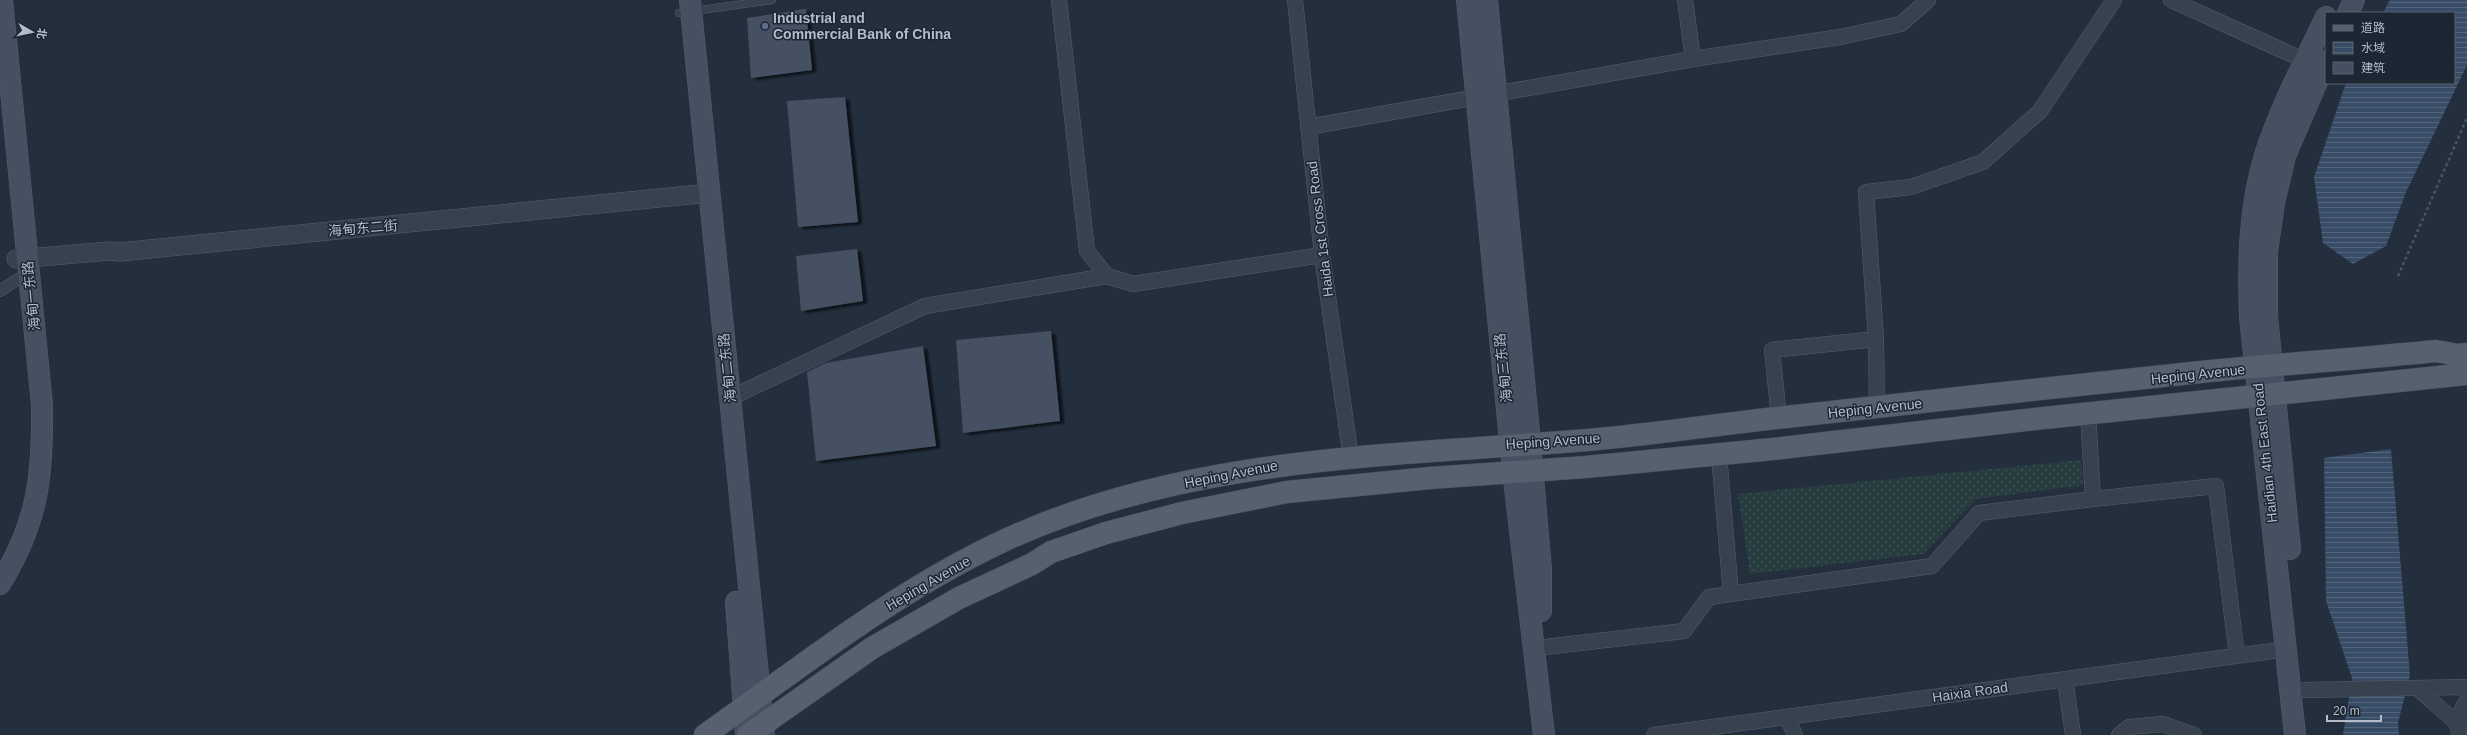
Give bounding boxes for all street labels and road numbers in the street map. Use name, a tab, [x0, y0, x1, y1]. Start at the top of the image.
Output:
street label: Haida 1st Cross Road	[1304, 160, 1336, 298]
street label: 海甸东二街	[327, 217, 399, 239]
street label: 海甸一东路	[19, 260, 43, 332]
street label: 海甸二东路	[715, 332, 739, 404]
street label: 海甸三东路	[1491, 332, 1515, 404]
street label: Heping Avenue	[2150, 361, 2246, 387]
street label: Haidian 4th East Road	[2250, 383, 2280, 523]
street label: Heping Avenue	[1827, 395, 1923, 421]
street label: Heping Avenue	[1505, 430, 1601, 452]
street label: Heping Avenue	[1183, 457, 1279, 491]
street label: Heping Avenue	[883, 552, 973, 614]
street label: Haixia Road	[1931, 679, 2009, 705]

